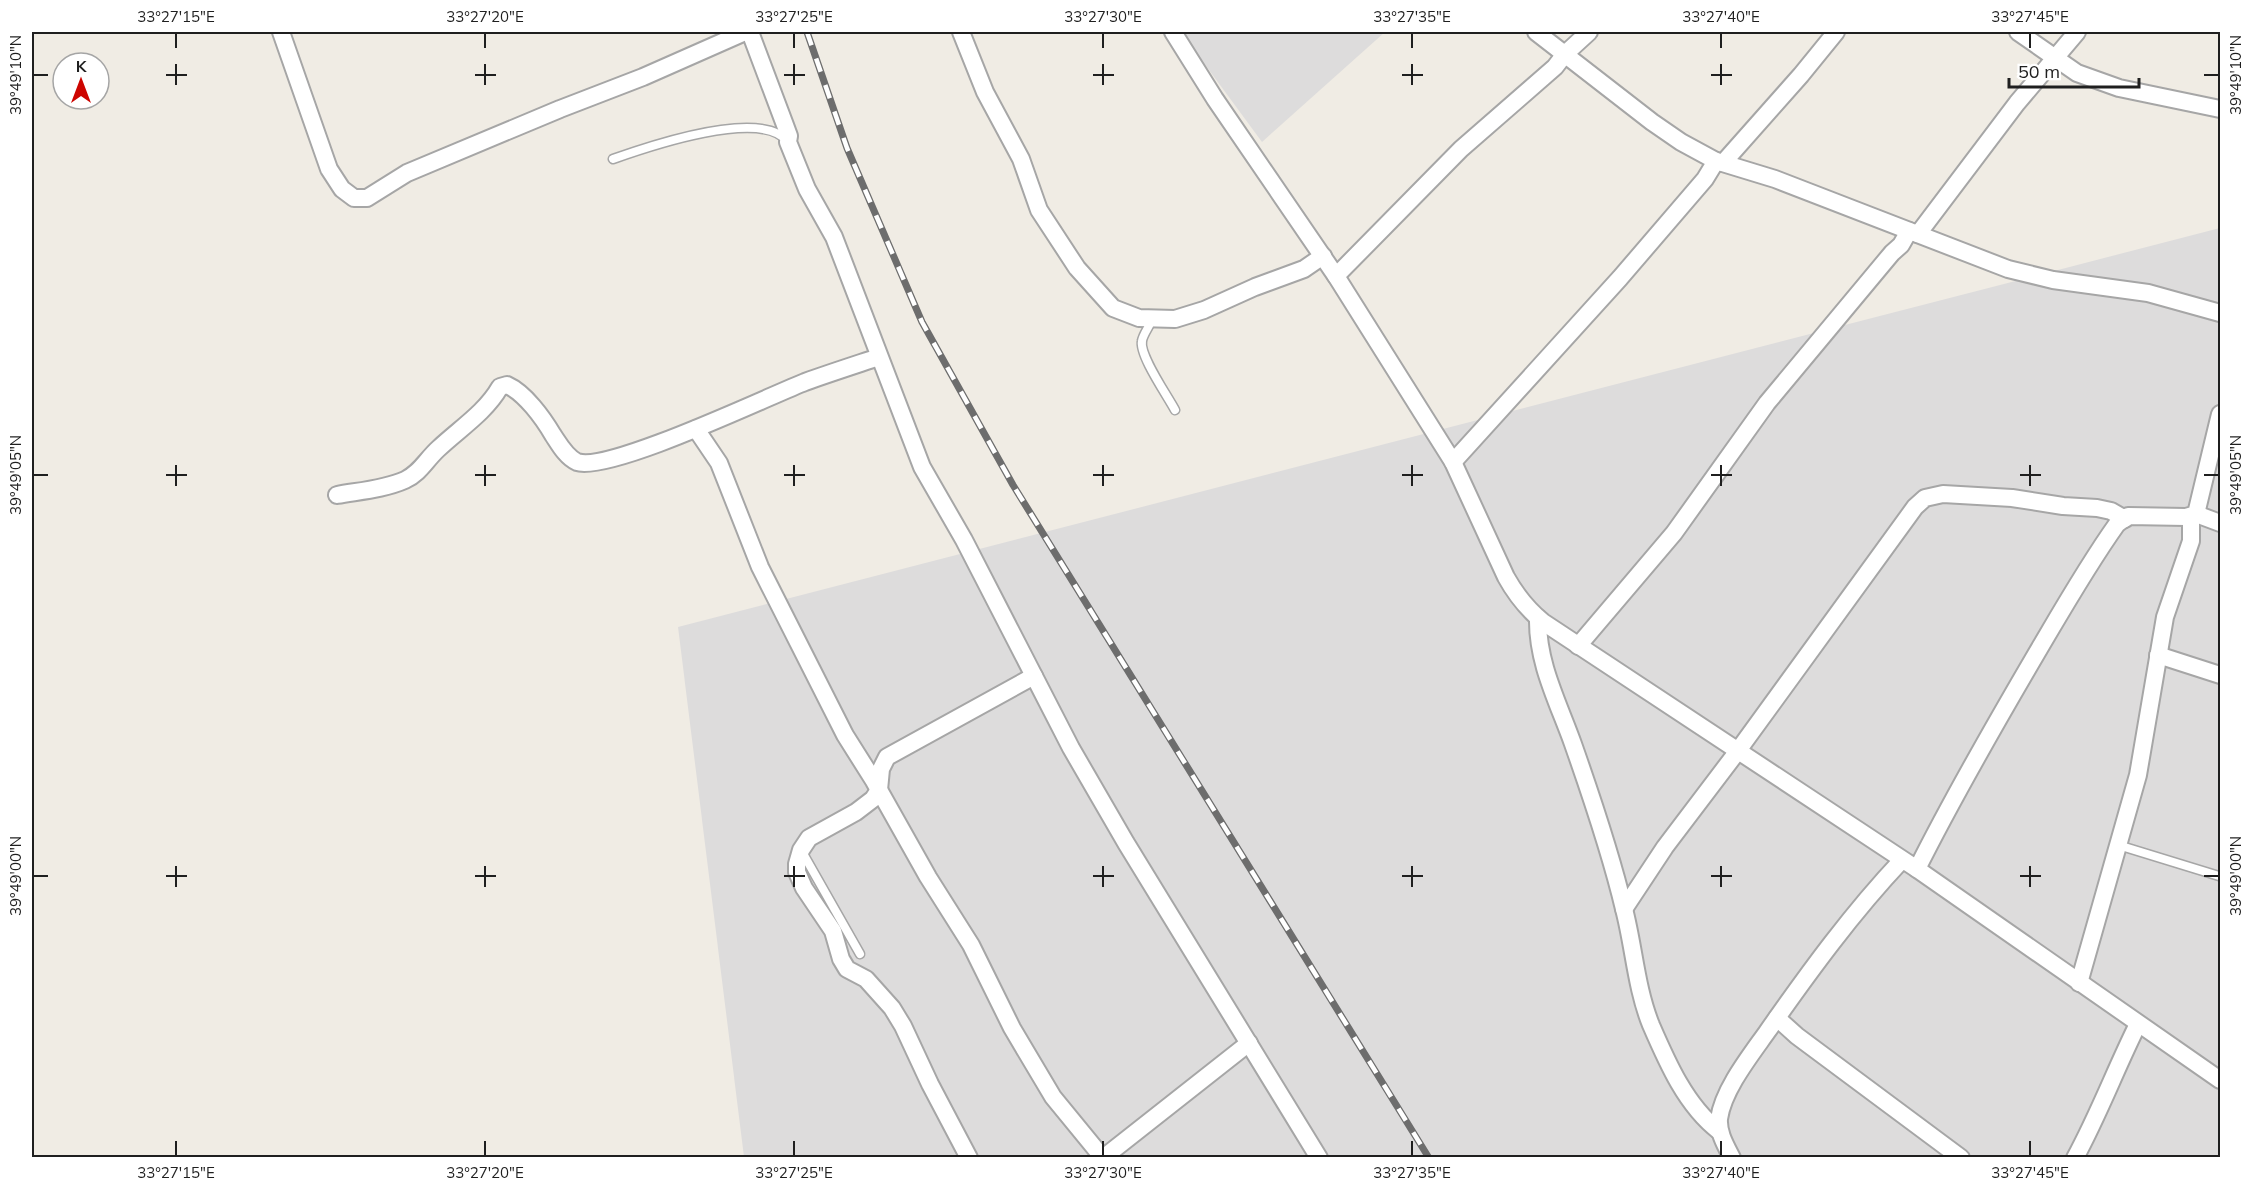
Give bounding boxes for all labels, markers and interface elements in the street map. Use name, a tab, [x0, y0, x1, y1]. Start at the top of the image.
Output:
text: 33°27'15"E	[137, 7, 215, 26]
text: 33°27'20"E	[446, 7, 524, 26]
text: 33°27'25"E	[755, 7, 833, 26]
text: 33°27'30"E	[1064, 7, 1142, 26]
text: 33°27'35"E	[1373, 7, 1451, 26]
text: 33°27'40"E	[1682, 7, 1760, 26]
text: 33°27'45"E	[1991, 7, 2069, 26]
text: 39°49'10"N	[6, 35, 25, 115]
text: 39°49'10"N	[2226, 35, 2245, 115]
north arrow	[51, 51, 111, 111]
scale bar	[2009, 51, 2140, 89]
text: K	[76, 56, 88, 76]
text: 50 m	[2018, 60, 2060, 83]
text: 39°49'05"N	[6, 435, 25, 515]
text: 39°49'05"N	[2226, 435, 2245, 515]
text: 39°49'00"N	[6, 836, 25, 916]
text: 39°49'00"N	[2226, 836, 2245, 916]
text: 33°27'15"E	[137, 1163, 215, 1182]
text: 33°27'20"E	[446, 1163, 524, 1182]
text: 33°27'25"E	[755, 1163, 833, 1182]
text: 33°27'30"E	[1064, 1163, 1142, 1182]
text: 33°27'35"E	[1373, 1163, 1451, 1182]
text: 33°27'40"E	[1682, 1163, 1760, 1182]
text: 33°27'45"E	[1991, 1163, 2069, 1182]

